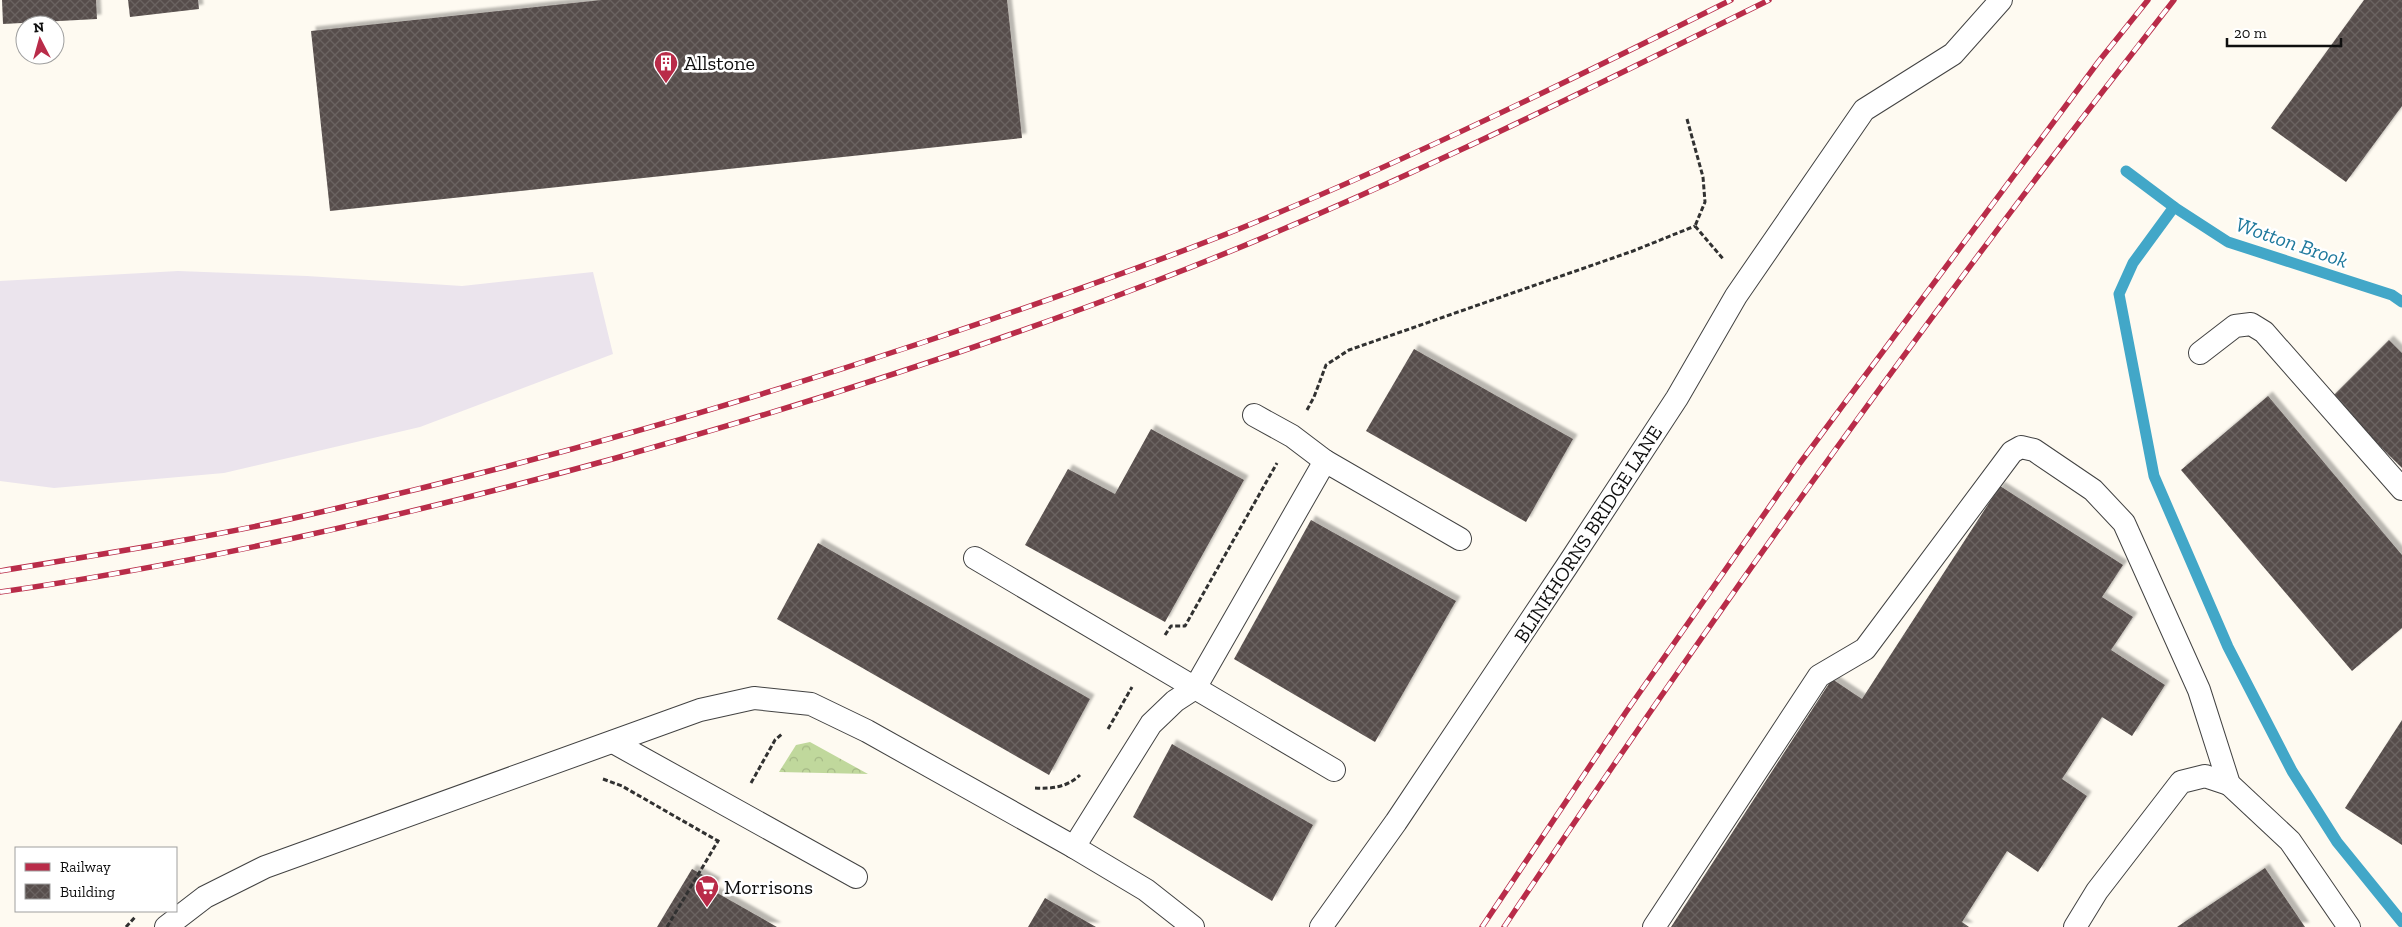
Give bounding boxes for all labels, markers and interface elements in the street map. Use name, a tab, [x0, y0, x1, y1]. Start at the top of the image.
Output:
north arrow	[15, 15, 65, 65]
scale bar	[2227, 15, 2341, 47]
text: N	[33, 19, 45, 37]
text: 20 m	[2234, 24, 2267, 42]
building icon: Allstone	[653, 50, 679, 84]
place label: Allstone	[684, 51, 755, 75]
water label: Wotton Brook	[2233, 211, 2351, 273]
street label: BLINKHORNS BRIDGE LANE	[1509, 421, 1667, 647]
legend	[15, 847, 178, 912]
text: Railway	[60, 858, 111, 876]
supermarket icon: Morrisons	[694, 874, 720, 908]
place label: Morrisons	[724, 875, 813, 899]
text: Building	[60, 883, 115, 901]

